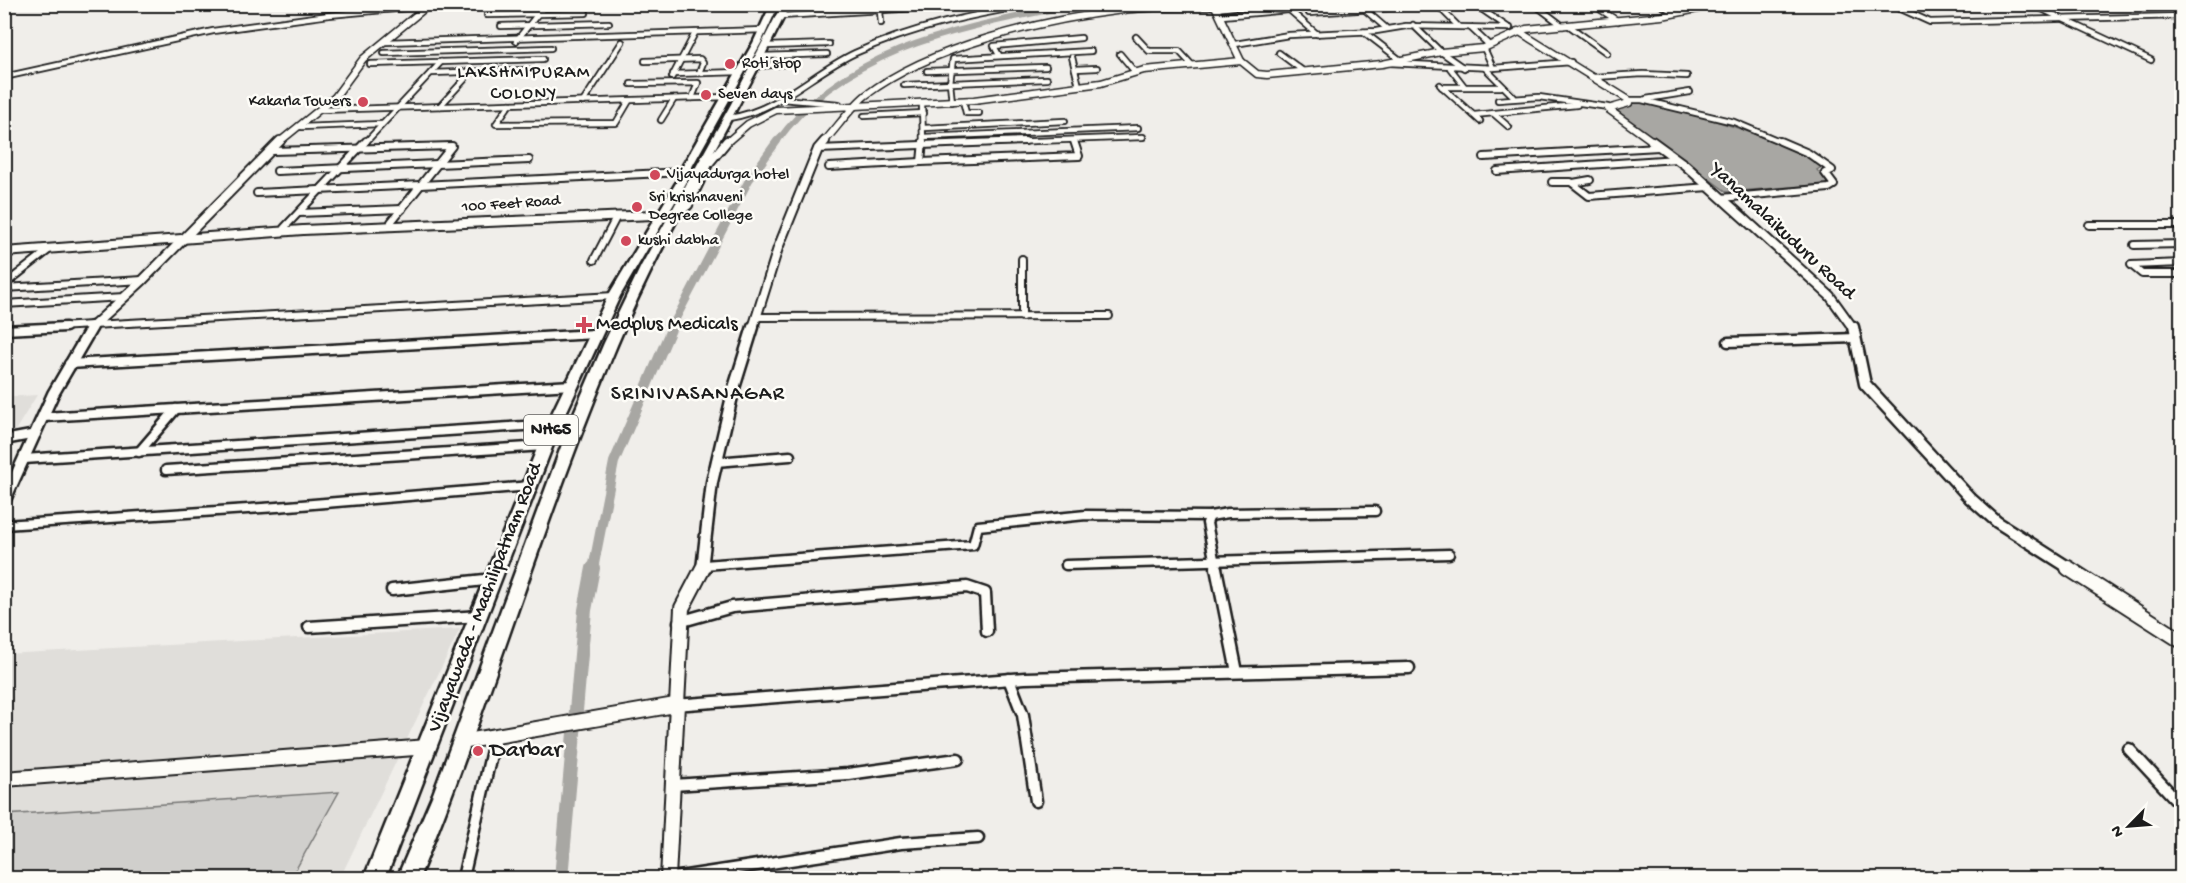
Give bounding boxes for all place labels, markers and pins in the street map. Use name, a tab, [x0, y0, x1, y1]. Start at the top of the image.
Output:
place label: Roti stop	[742, 55, 801, 74]
marker: Roti stop	[723, 57, 737, 71]
place label: Seven days	[718, 86, 794, 105]
marker: Seven days	[699, 88, 713, 102]
place label: Kakarla Towers	[249, 93, 352, 112]
marker: Kakarla Towers	[356, 95, 370, 109]
place label: Vijayadurga hotel	[666, 166, 789, 185]
marker: Vijayadurga hotel	[648, 168, 662, 182]
place label: Sri krishnaveni Degree College	[648, 189, 753, 226]
marker: Sri krishnaveni Degree College	[630, 200, 644, 214]
place label: kushi dabha	[638, 232, 720, 251]
marker: kushi dabha	[619, 234, 633, 248]
place label: Medplus Medicals	[596, 314, 738, 337]
marker: Medplus Medicals	[577, 318, 591, 332]
place label: Darbar	[488, 737, 564, 766]
marker: Darbar	[471, 744, 485, 758]

